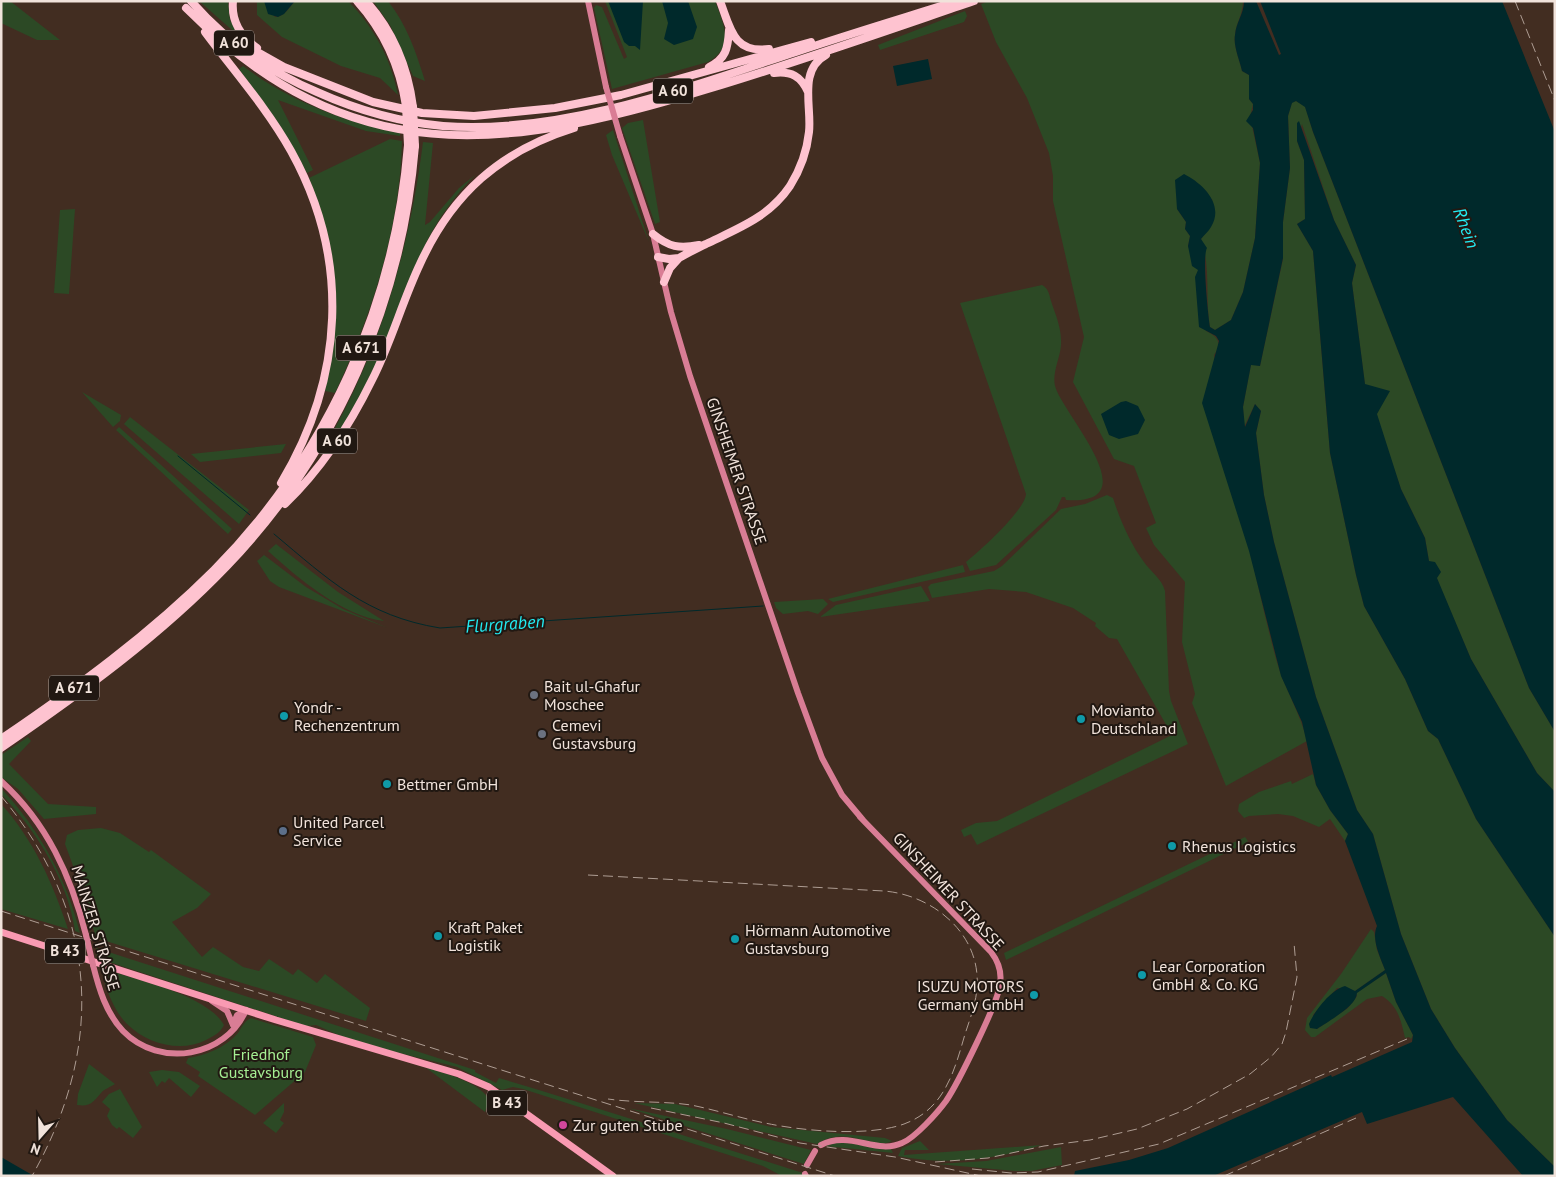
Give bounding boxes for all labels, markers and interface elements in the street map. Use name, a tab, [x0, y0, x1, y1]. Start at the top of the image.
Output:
road number: A 60	[214, 30, 254, 56]
road number: A 60	[653, 78, 693, 104]
water label: Rhein	[1448, 204, 1485, 252]
road number: A 671	[336, 336, 386, 360]
street label: GINSHEIMER STRASSE	[702, 395, 772, 547]
road number: A 60	[317, 428, 357, 454]
water label: Flurgraben	[464, 609, 545, 638]
road number: A 671	[49, 676, 99, 700]
place label: Bait ul-Ghafur Moschee	[544, 676, 641, 714]
marker: Bait ul-Ghafur Moschee	[528, 689, 540, 701]
place label: Yondr - Rechenzentrum	[294, 697, 400, 735]
place label: Movianto Deutschland	[1091, 700, 1176, 738]
marker: Yondr - Rechenzentrum	[278, 710, 290, 722]
marker: Movianto Deutschland	[1075, 713, 1087, 725]
place label: Cemevi Gustavsburg	[552, 715, 636, 753]
marker: Cemevi Gustavsburg	[536, 728, 548, 740]
place label: Bettmer GmbH	[397, 774, 498, 794]
marker: Bettmer GmbH	[381, 778, 393, 790]
place label: United Parcel Service	[293, 812, 384, 850]
marker: United Parcel Service	[277, 825, 289, 837]
street label: GINSHEIMER STRASSE	[889, 828, 1009, 954]
place label: Rhenus Logistics	[1182, 836, 1296, 856]
marker: Rhenus Logistics	[1166, 840, 1178, 852]
street label: MAINZER STRASSE	[67, 863, 125, 993]
place label: Kraft Paket Logistik	[448, 917, 523, 955]
place label: Hörmann Automotive Gustavsburg	[745, 920, 891, 958]
marker: Kraft Paket Logistik	[432, 930, 444, 942]
marker: Hörmann Automotive Gustavsburg	[729, 933, 741, 945]
road number: B 43	[45, 938, 85, 964]
place label: Lear Corporation GmbH & Co. KG	[1152, 956, 1265, 994]
marker: Lear Corporation GmbH & Co. KG	[1136, 969, 1148, 981]
place label: ISUZU MOTORS Germany GmbH	[917, 976, 1024, 1014]
marker: ISUZU MOTORS Germany GmbH	[1028, 989, 1040, 1001]
park label: Friedhof Gustavsburg	[219, 1044, 303, 1082]
road number: B 43	[487, 1090, 527, 1116]
north arrow	[15, 1112, 65, 1162]
place label: Zur guten Stube	[573, 1115, 683, 1135]
marker: Zur guten Stube	[557, 1119, 569, 1131]
text: N	[28, 1139, 43, 1159]

